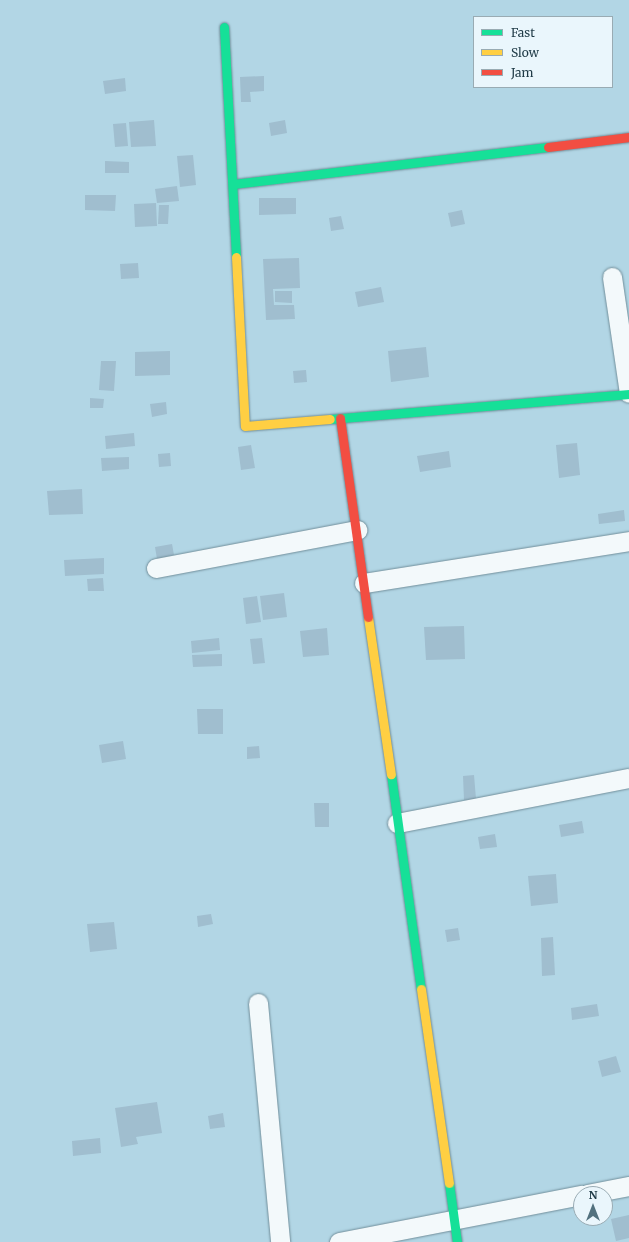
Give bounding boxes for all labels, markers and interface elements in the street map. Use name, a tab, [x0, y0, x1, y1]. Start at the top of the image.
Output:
legend	[473, 16, 613, 88]
text: Fast	[511, 25, 535, 40]
text: Slow	[511, 45, 539, 60]
text: Jam	[511, 65, 533, 80]
north arrow	[573, 1186, 613, 1226]
text: N	[589, 1188, 597, 1202]

